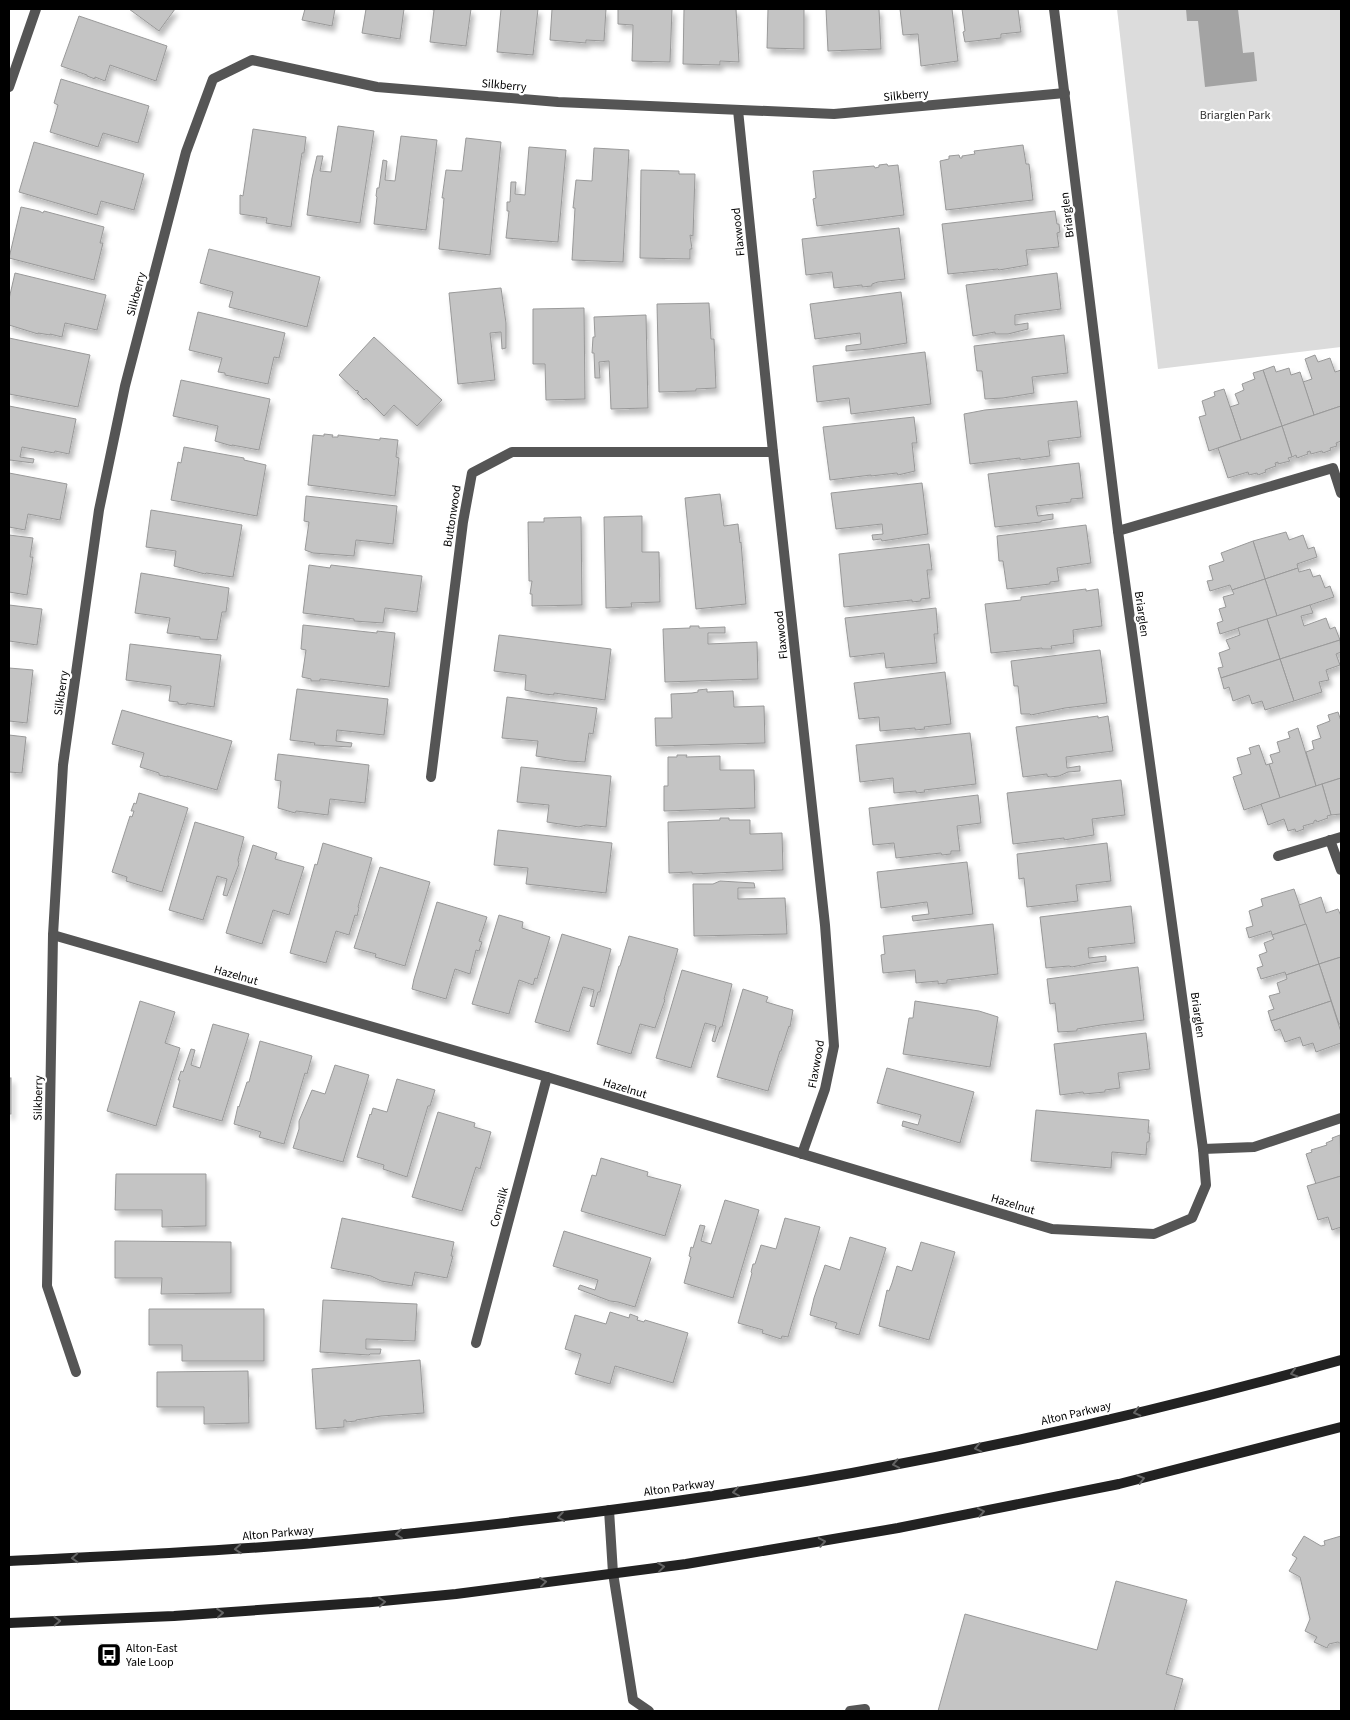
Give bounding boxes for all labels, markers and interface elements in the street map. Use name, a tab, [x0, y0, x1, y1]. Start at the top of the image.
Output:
street label: Silkberry	[481, 75, 528, 96]
street label: Silkberry	[883, 85, 930, 106]
park label: Briarglen Park	[1200, 107, 1270, 124]
street label: Briarglen	[1056, 191, 1079, 239]
street label: Flaxwood	[728, 207, 749, 257]
street label: Silkberry	[122, 270, 151, 318]
street label: Buttonwood	[439, 484, 466, 548]
street label: Briarglen	[1130, 590, 1153, 638]
street label: Flaxwood	[771, 610, 792, 660]
street label: Silkberry	[50, 669, 73, 717]
street label: Hazelnut	[212, 961, 260, 990]
street label: Briarglen	[1186, 991, 1209, 1039]
street label: Flaxwood	[804, 1039, 829, 1090]
street label: Hazelnut	[601, 1074, 649, 1103]
street label: Silkberry	[30, 1075, 47, 1121]
street label: Cornsilk	[486, 1185, 513, 1229]
street label: Hazelnut	[989, 1190, 1037, 1219]
one-way arrow	[1290, 1367, 1299, 1378]
street label: Alton Parkway	[1039, 1397, 1113, 1430]
one-way arrow	[1132, 1406, 1141, 1417]
one-way arrow	[974, 1442, 983, 1453]
one-way arrow	[891, 1459, 900, 1469]
street label: Alton Parkway	[642, 1474, 716, 1501]
one-way arrow	[1136, 1474, 1145, 1485]
one-way arrow	[731, 1486, 740, 1496]
one-way arrow	[977, 1507, 986, 1517]
one-way arrow	[557, 1511, 565, 1521]
street label: Alton Parkway	[242, 1522, 315, 1545]
one-way arrow	[395, 1528, 403, 1539]
one-way arrow	[817, 1537, 826, 1547]
one-way arrow	[233, 1543, 241, 1554]
one-way arrow	[71, 1552, 79, 1563]
one-way arrow	[658, 1562, 666, 1573]
one-way arrow	[539, 1577, 547, 1588]
one-way arrow	[378, 1596, 386, 1607]
one-way arrow	[216, 1608, 224, 1619]
one-way arrow	[54, 1616, 62, 1627]
place label: Alton-East Yale Loop	[125, 1640, 177, 1671]
bus stop icon: Alton-East Yale Loop	[96, 1642, 122, 1668]

